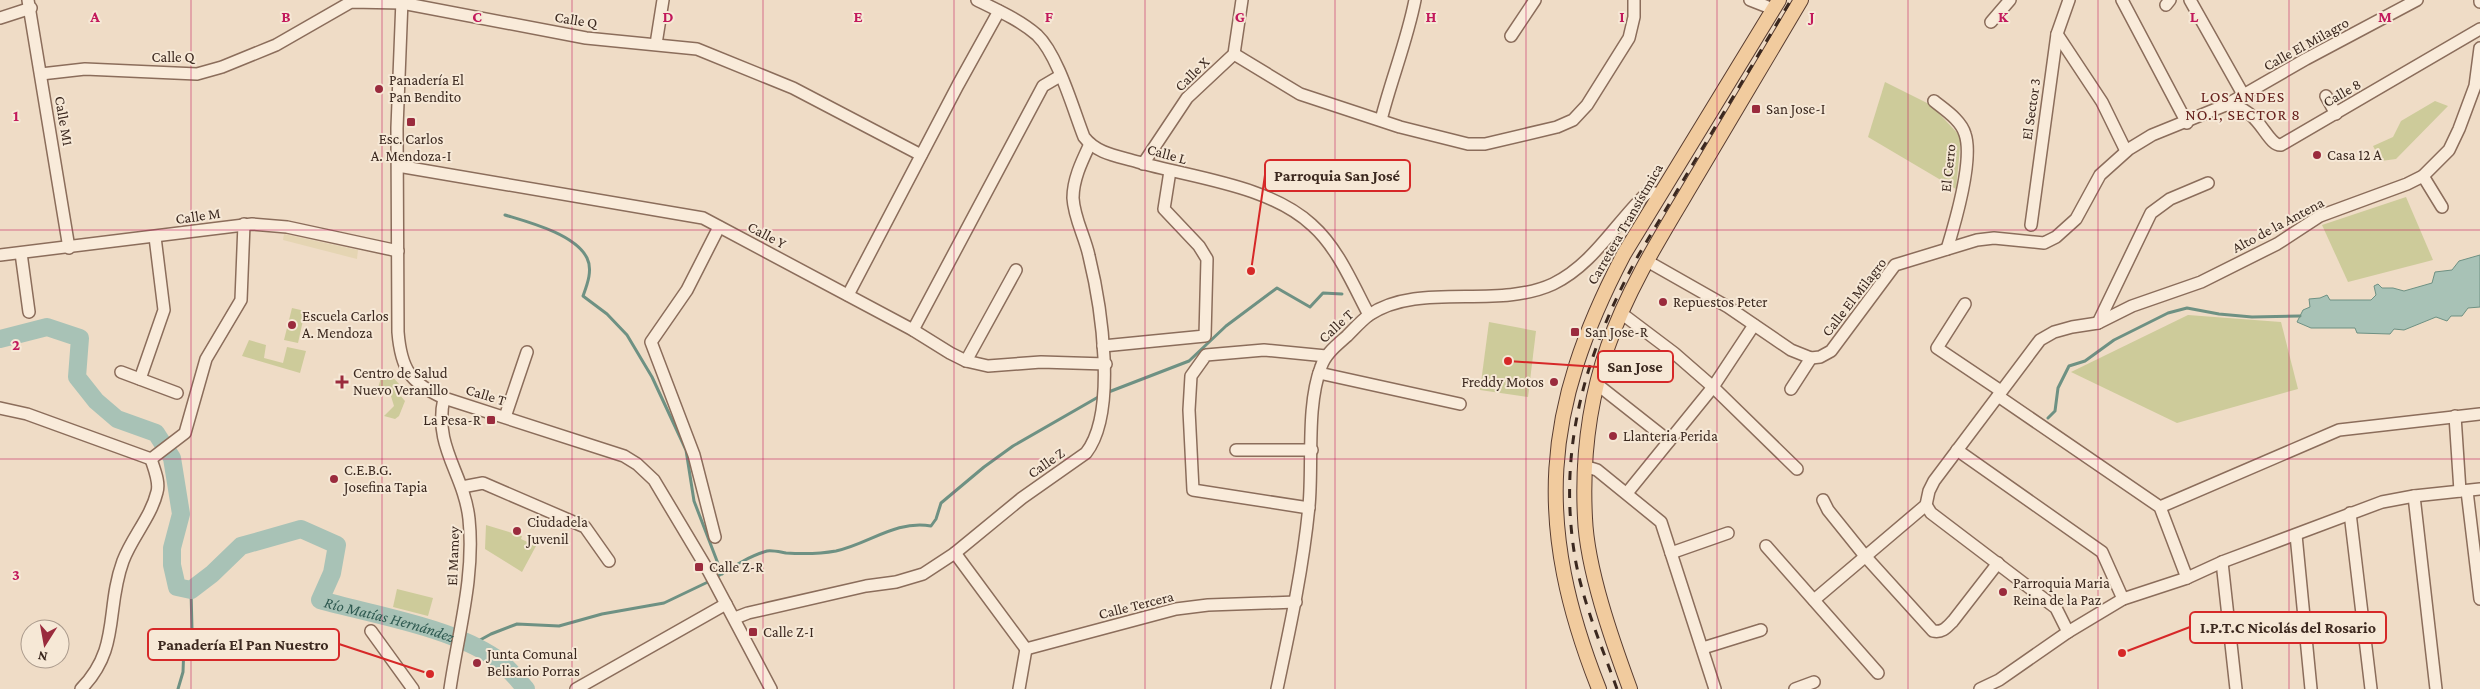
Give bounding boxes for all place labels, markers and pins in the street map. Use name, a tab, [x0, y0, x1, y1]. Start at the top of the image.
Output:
place label: Panadería El Pan Bendito	[389, 72, 464, 105]
marker: Panadería El Pan Bendito	[373, 83, 385, 95]
place label: San Jose-I	[1766, 101, 1825, 118]
marker: San Jose-I	[1750, 103, 1762, 115]
marker: Esc. Carlos A. Mendoza-I	[405, 116, 417, 128]
place label: Esc. Carlos A. Mendoza-I	[371, 131, 451, 164]
place label: Casa 12 A	[2327, 147, 2382, 163]
marker: Casa 12 A	[2311, 149, 2323, 161]
callout: Parroquia San José	[1265, 160, 1410, 191]
place label: Repuestos Peter	[1673, 294, 1768, 311]
marker: Repuestos Peter	[1657, 296, 1669, 308]
place label: Escuela Carlos A. Mendoza	[302, 308, 389, 341]
marker: Escuela Carlos A. Mendoza	[286, 319, 298, 331]
place label: San Jose-R	[1585, 324, 1649, 341]
marker: San Jose-R	[1569, 326, 1581, 338]
callout: San Jose	[1598, 351, 1673, 382]
place label: Centro de Salud Nuevo Veranillo	[353, 365, 448, 398]
place label: Freddy Motos	[1461, 374, 1544, 391]
marker: Centro de Salud Nuevo Veranillo	[335, 375, 349, 389]
marker: Freddy Motos	[1548, 376, 1560, 388]
place label: La Pesa-R	[423, 412, 482, 428]
marker: La Pesa-R	[485, 414, 497, 426]
place label: Llanteria Perida	[1623, 428, 1718, 444]
marker: Llanteria Perida	[1607, 430, 1619, 442]
place label: C.E.B.G. Josefina Tapia	[342, 462, 428, 496]
marker: C.E.B.G. Josefina Tapia	[328, 473, 340, 485]
place label: Ciudadela Juvenil	[525, 514, 588, 548]
marker: Ciudadela Juvenil	[511, 525, 523, 537]
place label: Calle Z-R	[709, 559, 764, 575]
marker: Calle Z-R	[693, 561, 705, 573]
place label: Parroquia Maria Reina de la Paz	[2013, 575, 2110, 608]
marker: Parroquia Maria Reina de la Paz	[1997, 586, 2009, 598]
callout: I.P.T.C Nicolás del Rosario	[2190, 612, 2386, 643]
place label: Calle Z-I	[763, 624, 814, 640]
marker: Calle Z-I	[747, 626, 759, 638]
callout: Panadería El Pan Nuestro	[148, 629, 339, 660]
place label: Junta Comunal Belisario Porras	[485, 646, 580, 679]
marker: Junta Comunal Belisario Porras	[471, 657, 483, 669]

